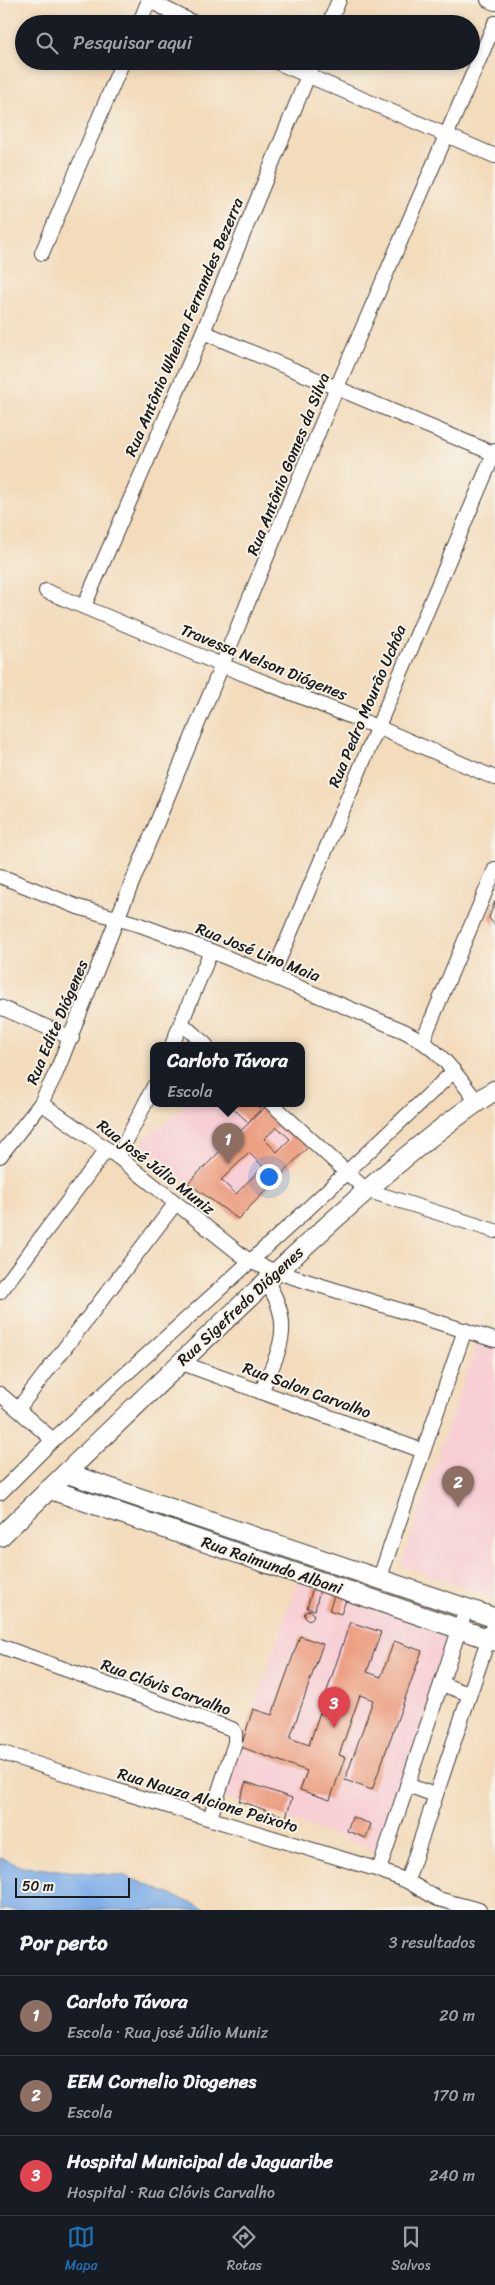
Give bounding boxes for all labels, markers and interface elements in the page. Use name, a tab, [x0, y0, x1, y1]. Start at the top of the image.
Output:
search box	[15, 15, 480, 70]
text: Pesquisar aqui	[73, 26, 192, 59]
icon: search	[33, 29, 61, 57]
street label: Rua Antônio Wheima Fernandes Bezerra	[116, 192, 252, 461]
street label: Rua Antônio Gomes da Silva	[238, 368, 338, 560]
street label: Travessa Nelson Diógenes	[176, 615, 352, 709]
street label: Rua Pedro Mourão Uchôa	[320, 619, 415, 792]
street label: Rua José Lino Maia	[191, 914, 325, 991]
street label: Rua Edite Diógenes	[18, 954, 97, 1089]
popup	[150, 1042, 305, 1107]
text: Carloto Távora	[167, 1044, 288, 1077]
text: Escola	[167, 1077, 212, 1106]
street label: Rua josé Júlio Muniz	[90, 1111, 222, 1223]
pin: 1	[212, 1123, 244, 1164]
your location	[256, 1164, 282, 1190]
street label: Rua Sigefredo Diógenes	[170, 1238, 311, 1373]
street label: Rua Salon Carvalho	[239, 1353, 375, 1427]
pin: 2	[442, 1466, 474, 1507]
street label: Rua Raimundo Albani	[198, 1527, 347, 1603]
street label: Rua Clóvis Carvalho	[97, 1650, 235, 1724]
pin: 3	[318, 1687, 350, 1728]
street label: Rua Nauza Alcione Peixoto	[114, 1759, 302, 1841]
text: 50 m	[22, 1874, 54, 1899]
scale bar	[15, 1875, 130, 1898]
text: Por perto	[20, 1924, 108, 1962]
text: 3 resultados	[389, 1928, 475, 1957]
text: Carloto Távora	[67, 1985, 187, 2018]
text: 1	[33, 2001, 39, 2030]
text: 20 m	[439, 2001, 475, 2030]
text: Escola · Rua josé Júlio Muniz	[67, 2018, 268, 2047]
text: EEM Cornelio Diogenes	[67, 2065, 256, 2098]
text: 2	[31, 2081, 41, 2110]
text: 170 m	[432, 2081, 475, 2110]
text: Escola	[67, 2098, 112, 2127]
text: Hospital Municipal de Jaguaribe	[67, 2145, 333, 2178]
text: 3	[32, 2161, 40, 2190]
text: 240 m	[429, 2161, 475, 2190]
text: Hospital · Rua Clóvis Carvalho	[67, 2178, 275, 2207]
tab: Mapa	[65, 2223, 98, 2278]
tab: Rotas	[227, 2223, 262, 2278]
tab: Salvos	[391, 2223, 430, 2278]

